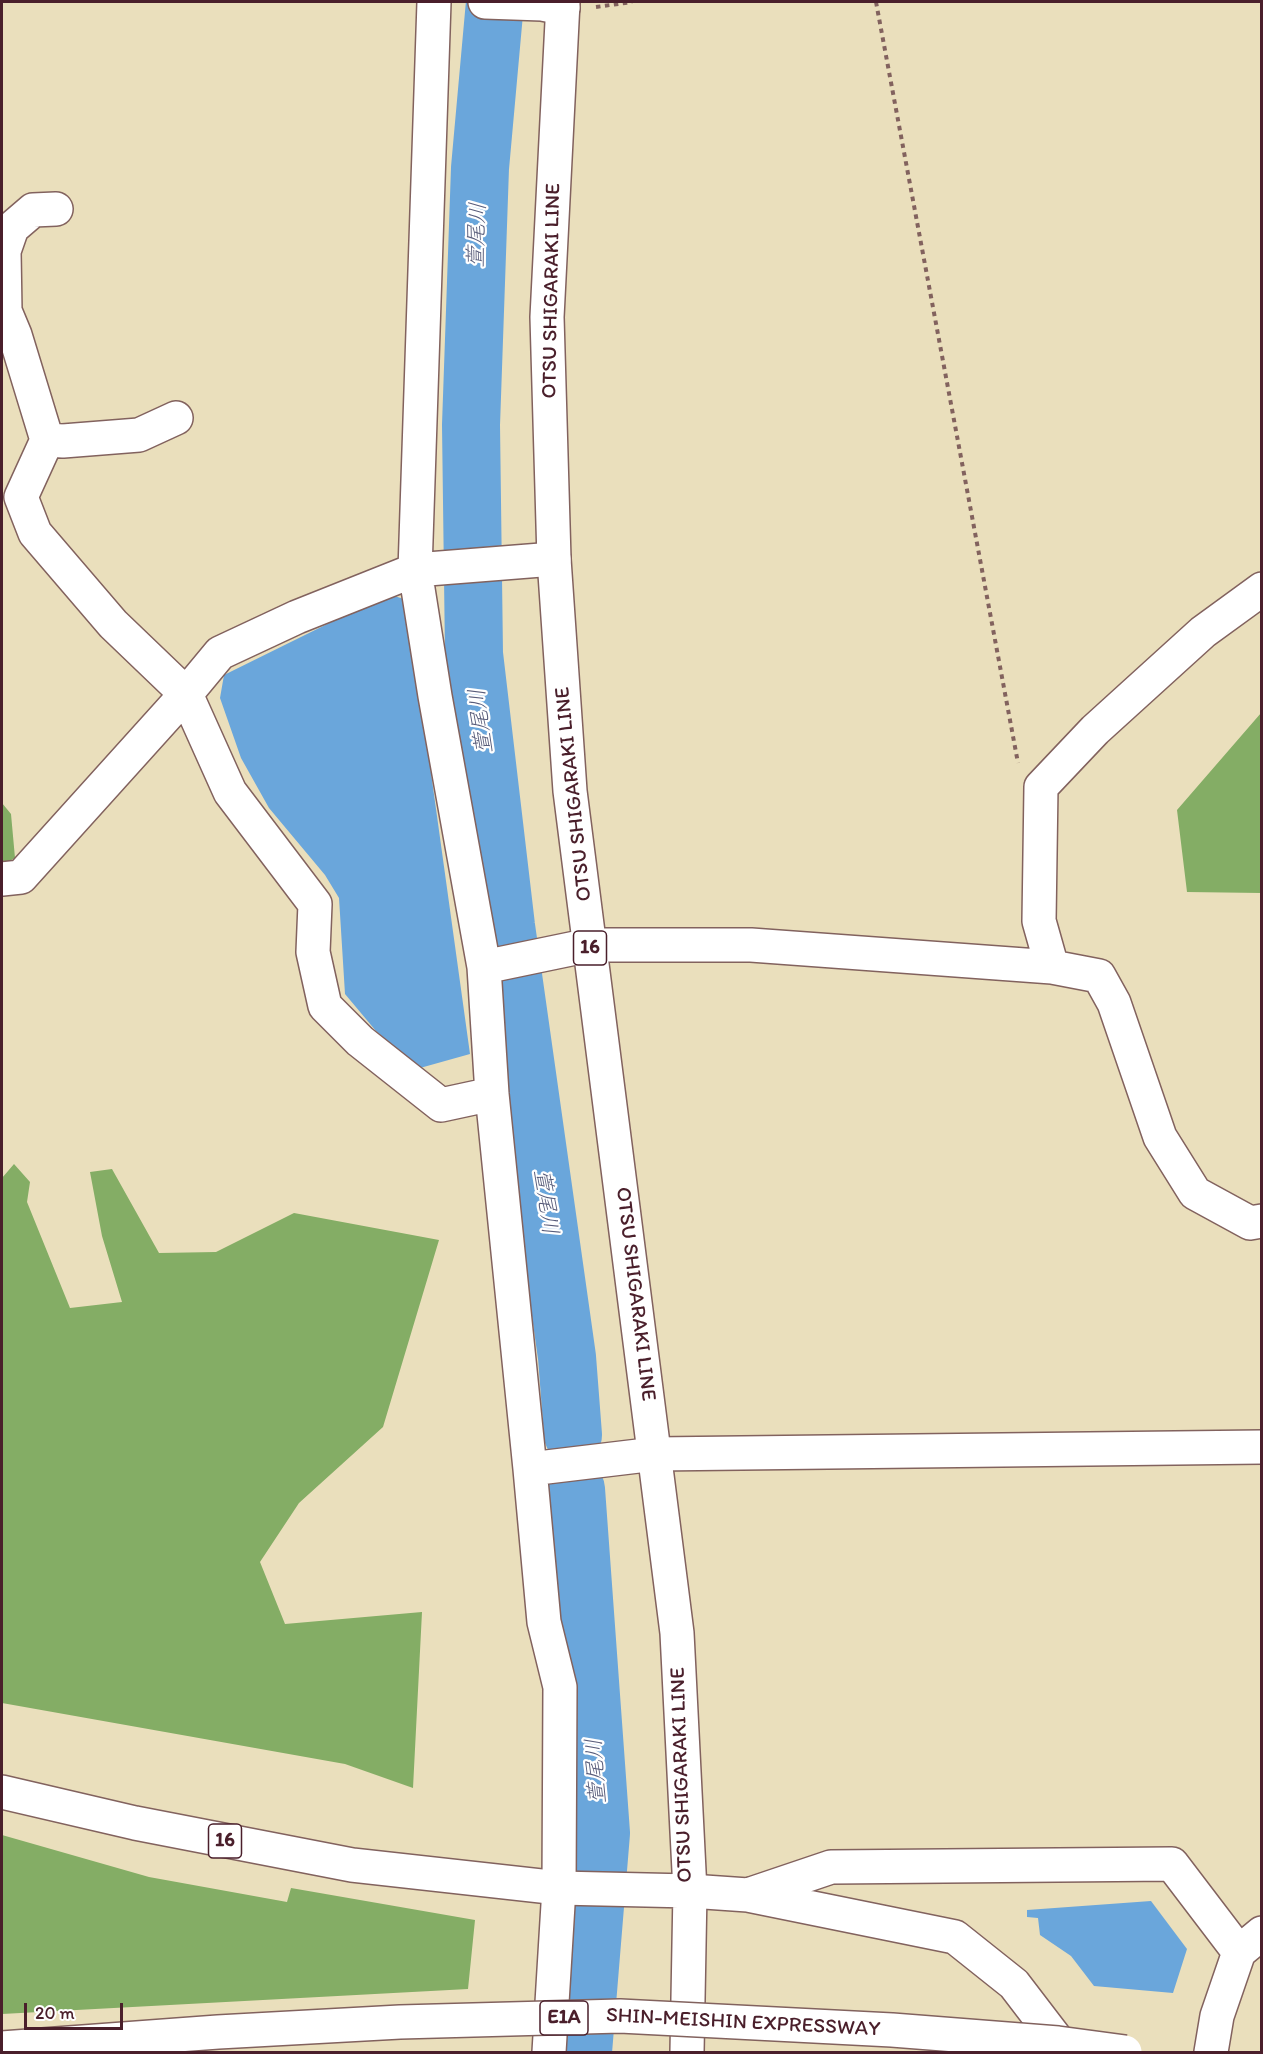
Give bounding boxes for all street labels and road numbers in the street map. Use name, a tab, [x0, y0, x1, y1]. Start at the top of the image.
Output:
street label: OTSU SHIGARAKI LINE	[538, 183, 566, 399]
street label: OTSU SHIGARAKI LINE	[550, 685, 598, 903]
road number: 16	[574, 931, 606, 965]
street label: OTSU SHIGARAKI LINE	[609, 1185, 661, 1403]
street label: OTSU SHIGARAKI LINE	[666, 1667, 698, 1883]
road number: 16	[208, 1824, 242, 1858]
road number: E1A	[540, 2001, 588, 2035]
street label: SHIN-MEISHIN EXPRESSWAY	[605, 2003, 881, 2043]

